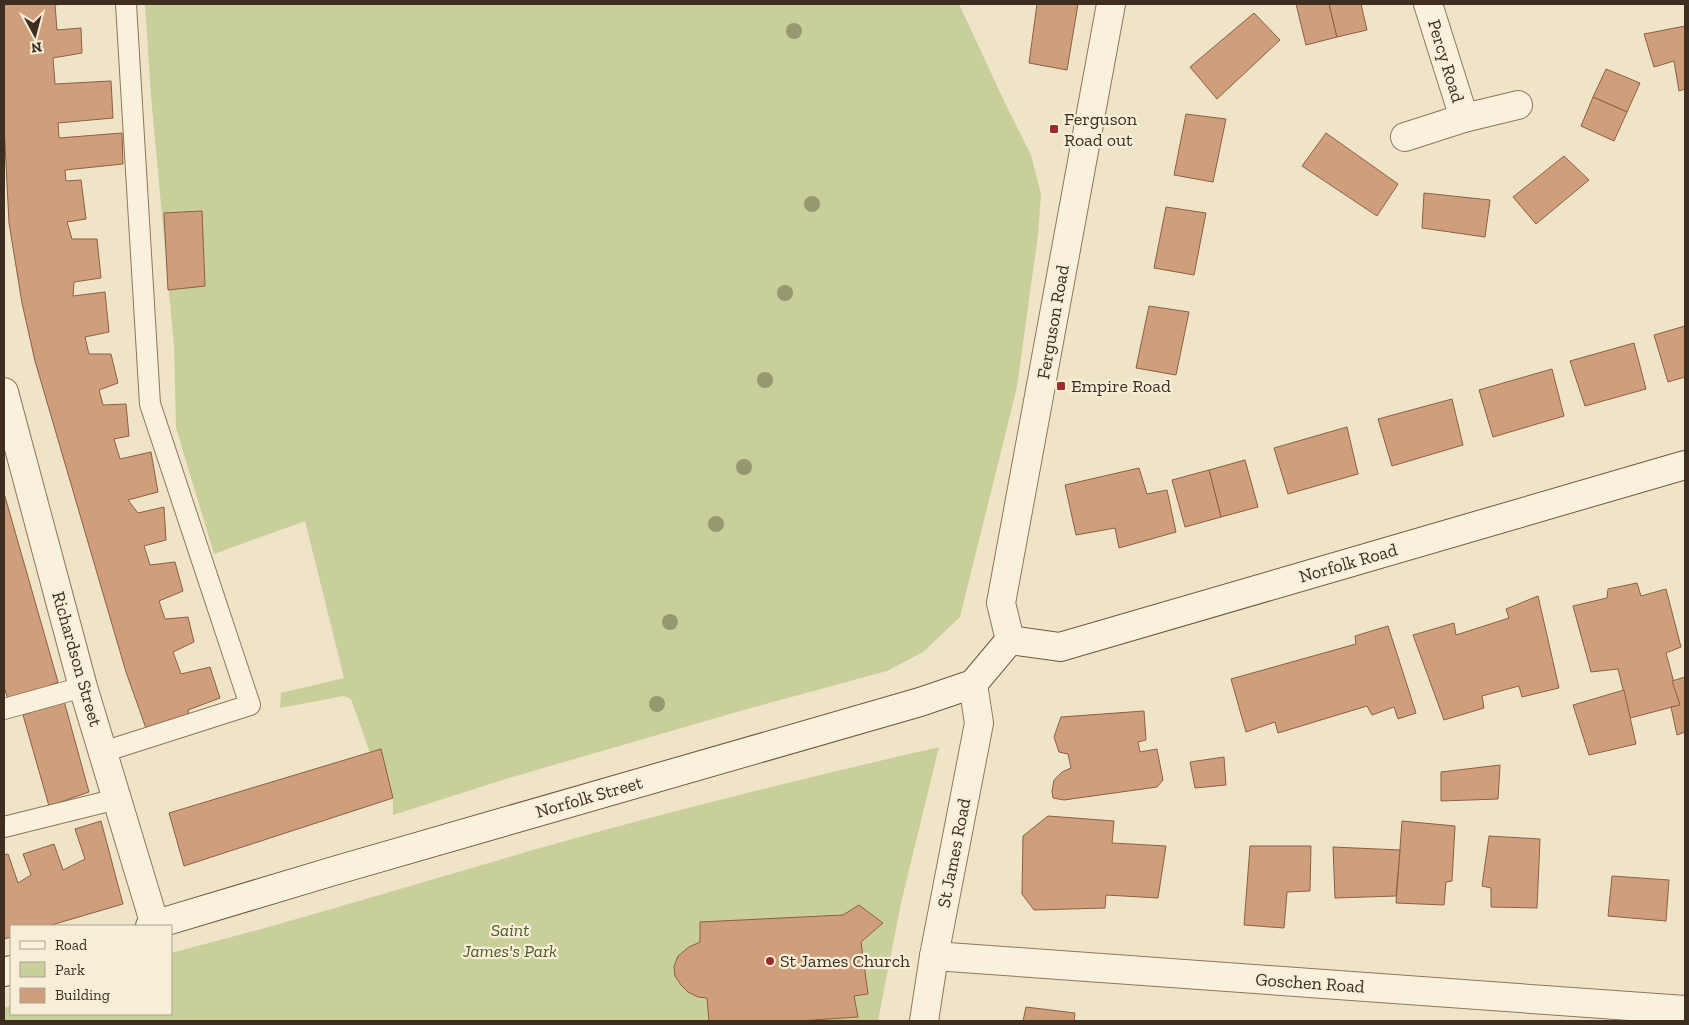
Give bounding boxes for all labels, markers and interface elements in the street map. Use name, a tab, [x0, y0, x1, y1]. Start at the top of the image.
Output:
north arrow	[10, 10, 60, 60]
street label: Percy Road	[1423, 17, 1469, 105]
text: N	[30, 38, 43, 57]
place label: Ferguson Road out	[1064, 108, 1138, 151]
marker: Ferguson Road out	[1048, 123, 1060, 135]
street label: Ferguson Road	[1032, 263, 1074, 381]
place label: Empire Road	[1071, 375, 1171, 397]
marker: Empire Road	[1055, 380, 1067, 392]
street label: Norfolk Road	[1296, 538, 1400, 588]
street label: Richardson Street	[47, 589, 107, 729]
street label: Norfolk Street	[533, 771, 645, 823]
street label: St James Road	[933, 796, 975, 910]
park label: Saint James's Park	[462, 919, 557, 962]
legend	[10, 925, 172, 1015]
text: Road	[55, 936, 88, 954]
place label: St James Church	[780, 950, 910, 972]
marker: St James Church	[764, 955, 776, 967]
text: Park	[55, 961, 85, 979]
street label: Goschen Road	[1255, 968, 1366, 998]
text: Building	[55, 986, 110, 1004]

